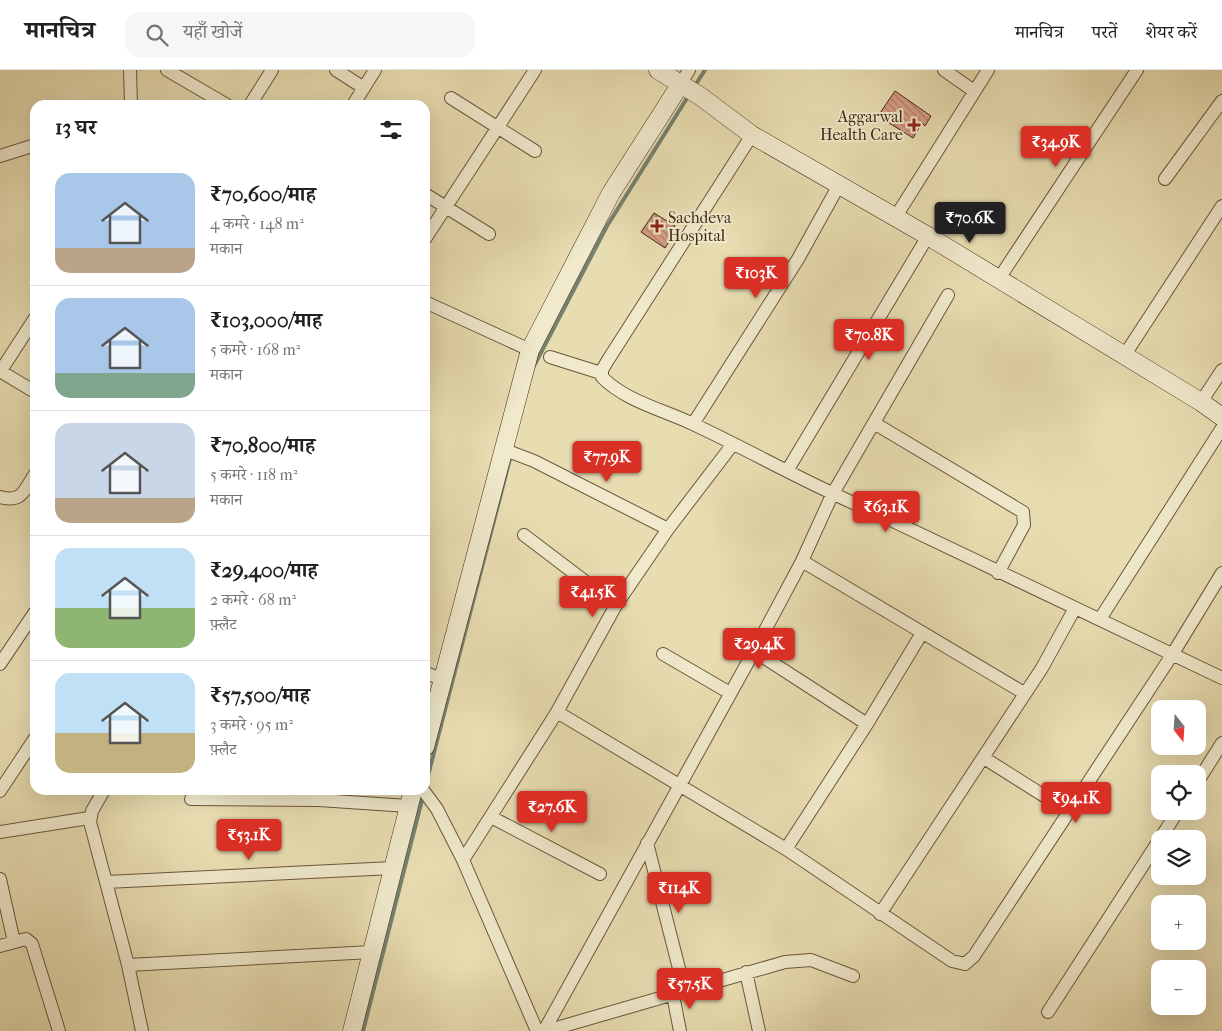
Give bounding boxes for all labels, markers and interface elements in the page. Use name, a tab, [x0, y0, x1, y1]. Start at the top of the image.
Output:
search box	[125, 12, 475, 57]
text: मानचित्र	[25, 16, 95, 44]
icon: search	[143, 21, 171, 49]
text: यहाँ खोजें	[183, 21, 243, 43]
text: मानचित्र	[1015, 22, 1064, 43]
text: परतें	[1092, 22, 1117, 43]
text: शेयर करें	[1145, 22, 1197, 43]
place label: Aggarwal Health Care	[820, 107, 904, 144]
text: 13 घर	[55, 115, 96, 139]
icon: filters	[377, 116, 405, 144]
marker: Aggarwal Health Care	[907, 118, 921, 132]
pin: ₹34.9K	[1015, 126, 1097, 168]
text: ₹34.9K	[1032, 132, 1080, 151]
text: ₹70,600/माह	[210, 182, 316, 206]
icon: home	[95, 193, 155, 253]
pin: ₹70.6K	[929, 202, 1011, 244]
place label: Sachdeva Hospital	[668, 208, 732, 245]
text: ₹70.6K	[946, 208, 994, 227]
text: 4 कमरे · 148 m²	[210, 214, 304, 233]
marker: Sachdeva Hospital	[650, 219, 664, 233]
text: मकान	[210, 239, 242, 258]
pin: ₹103K	[721, 256, 791, 299]
text: ₹103K	[735, 263, 777, 282]
text: ₹103,000/माह	[210, 308, 322, 332]
icon: home	[95, 318, 155, 378]
pin: ₹70.8K	[828, 318, 910, 361]
text: ₹70.8K	[845, 325, 893, 344]
text: 5 कमरे · 168 m²	[210, 340, 300, 359]
text: मकान	[210, 365, 242, 384]
text: ₹70,800/माह	[210, 433, 315, 457]
pin: ₹77.9K	[566, 440, 648, 483]
icon: home	[95, 443, 155, 503]
text: ₹77.9K	[583, 447, 631, 466]
text: 5 कमरे · 118 m²	[210, 465, 297, 484]
text: मकान	[210, 490, 242, 509]
pin: ₹63.1K	[845, 490, 927, 533]
text: ₹63.1K	[864, 497, 908, 516]
text: ₹29,400/माह	[210, 558, 318, 582]
icon: home	[95, 568, 155, 628]
pin: ₹41.5K	[552, 576, 634, 618]
text: ₹41.5K	[570, 582, 616, 601]
text: 2 कमरे · 68 m²	[210, 590, 296, 609]
text: फ़्लैट	[210, 615, 237, 634]
pin: ₹29.4K	[718, 628, 800, 670]
text: ₹29.4K	[734, 634, 784, 653]
text: ₹57,500/माह	[210, 683, 310, 707]
icon: home	[95, 693, 155, 753]
north arrow	[1151, 700, 1206, 755]
map controls	[1151, 700, 1206, 1015]
text: 3 कमरे · 95 m²	[210, 715, 293, 734]
text: फ़्लैट	[210, 740, 237, 759]
button: locate	[1151, 765, 1206, 820]
pin: ₹94.1K	[1035, 782, 1117, 824]
text: ₹94.1K	[1052, 788, 1100, 807]
pin: ₹27.6K	[511, 790, 593, 833]
text: ₹27.6K	[528, 797, 576, 816]
pin: ₹53.1K	[208, 818, 290, 861]
text: ₹53.1K	[228, 825, 270, 844]
button: layers	[1151, 830, 1206, 885]
pin: ₹114K	[644, 872, 714, 914]
text: ₹114K	[658, 878, 700, 897]
button: +	[1151, 895, 1206, 950]
button: −	[1151, 960, 1206, 1015]
pin: ₹57.5K	[649, 968, 731, 1010]
text: ₹57.5K	[668, 974, 712, 993]

